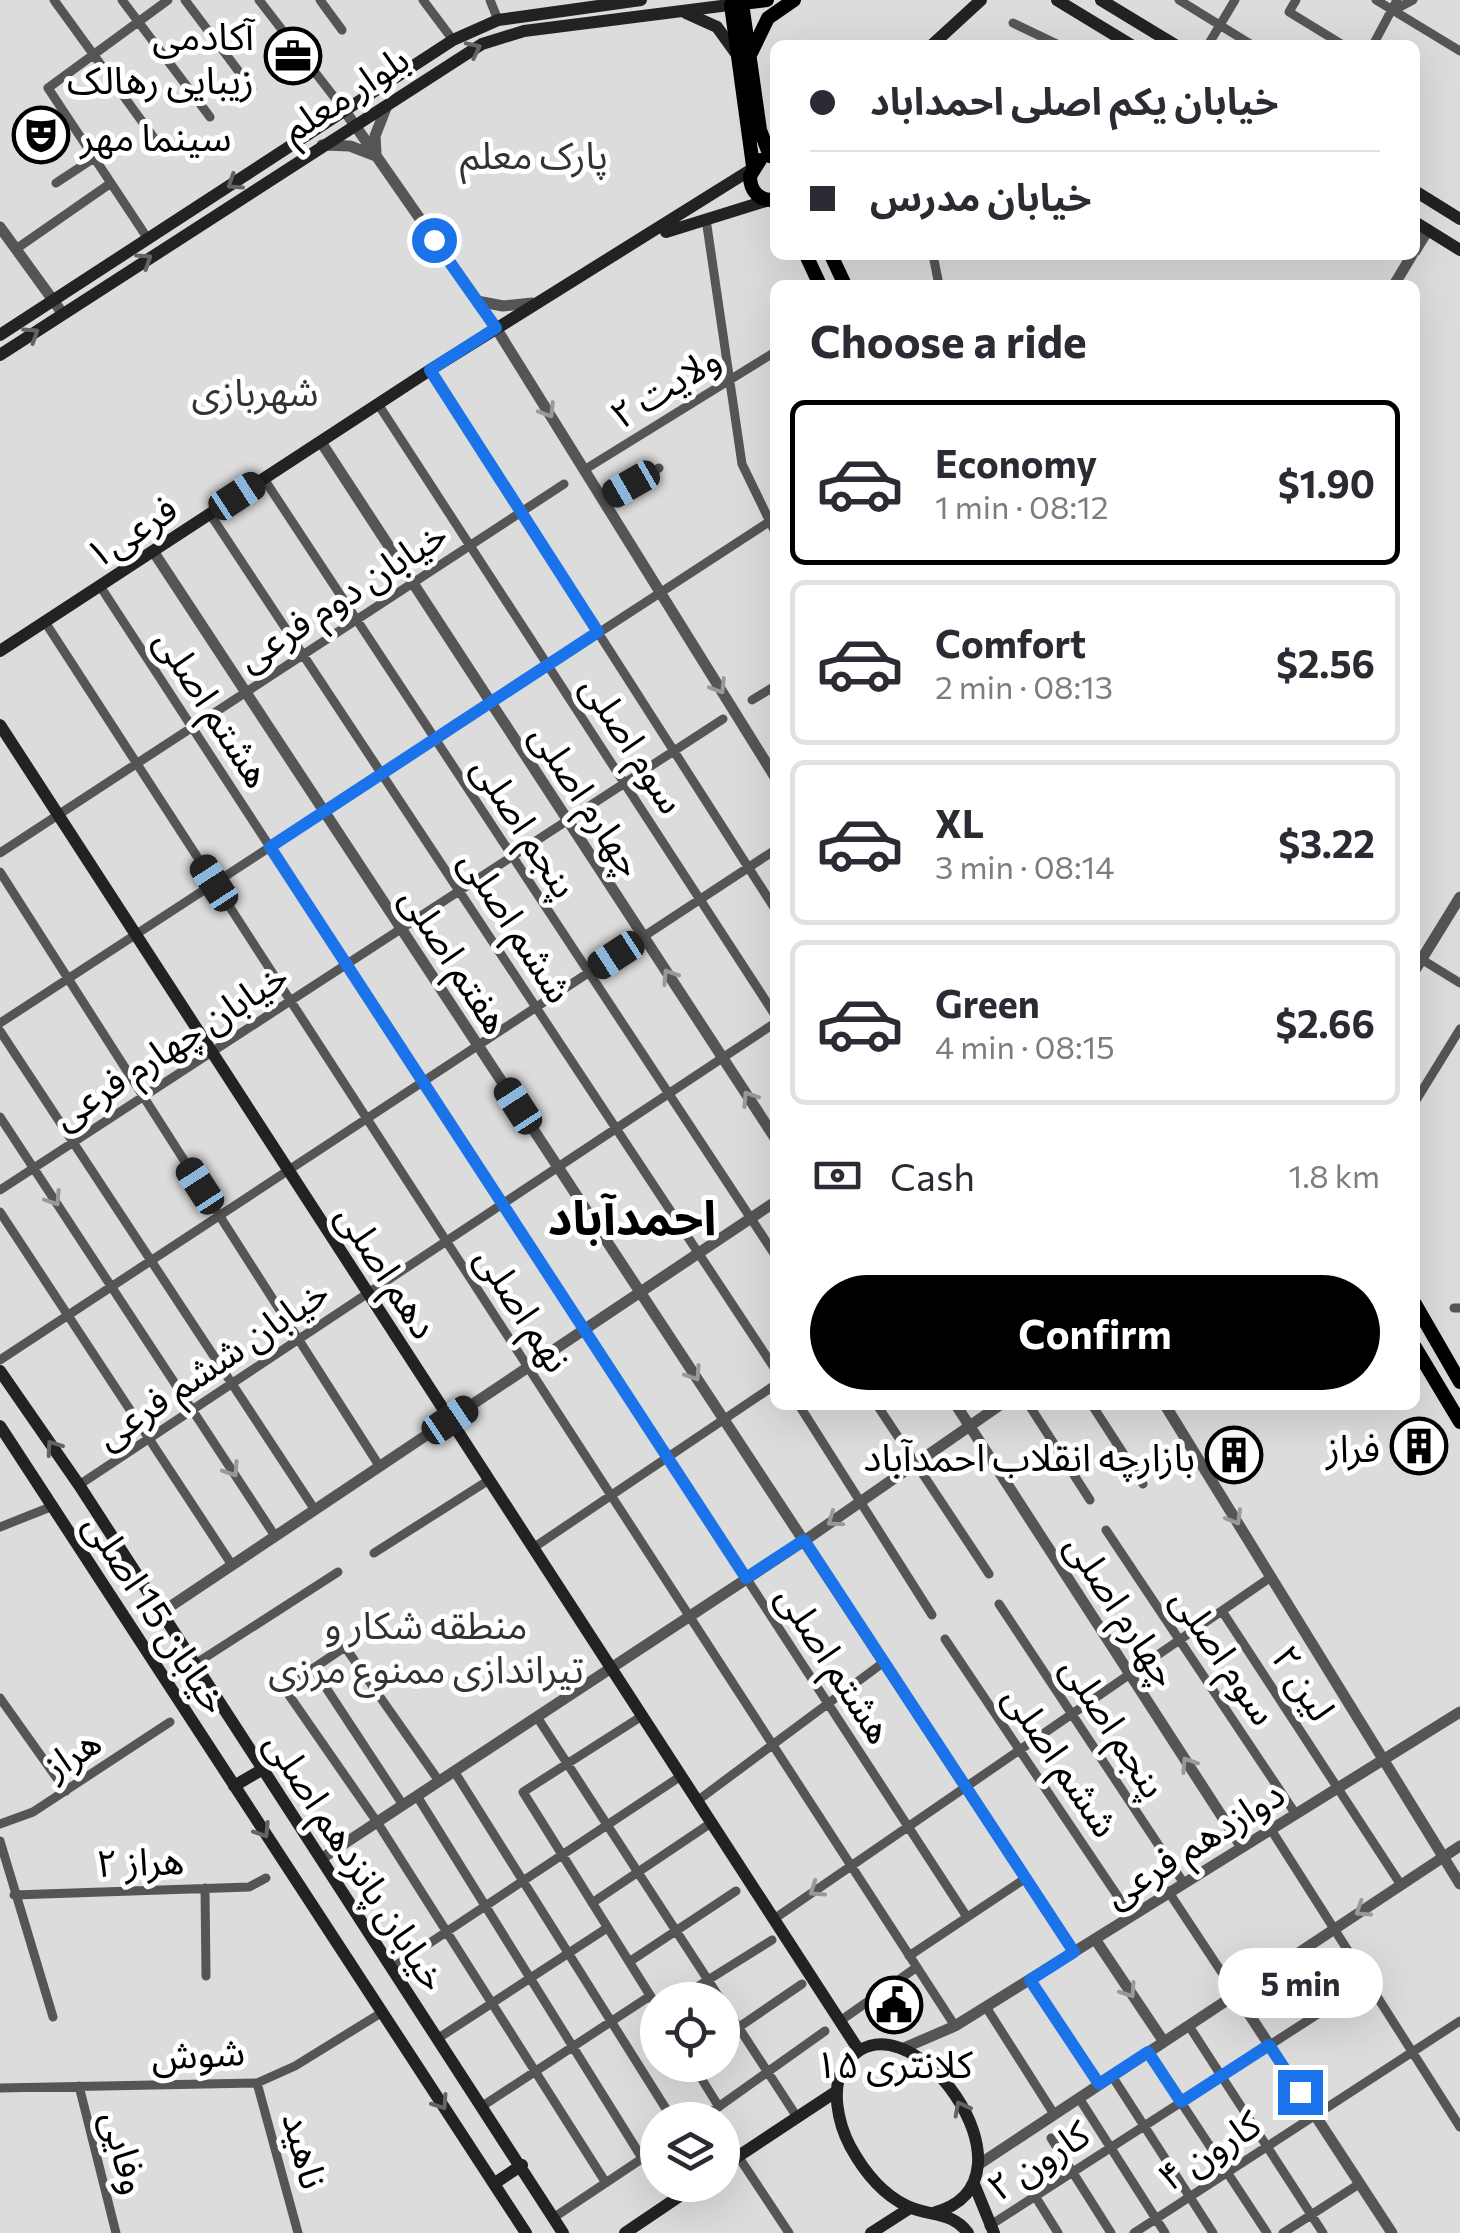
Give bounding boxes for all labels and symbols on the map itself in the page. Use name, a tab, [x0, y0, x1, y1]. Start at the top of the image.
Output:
place label: آکادمی زیبایی رهالک	[67, 11, 256, 103]
office icon: آکادمی زیبایی رهالک	[263, 26, 323, 86]
street label: بلوار معلم	[272, 34, 421, 157]
one-way arrow	[463, 41, 481, 61]
theatre icon: سینما مهر	[11, 105, 71, 165]
place label: سینما مهر	[79, 112, 232, 160]
park label: پارک معلم	[460, 130, 608, 185]
one-way arrow	[227, 170, 245, 189]
route start	[412, 218, 457, 263]
one-way arrow	[134, 254, 152, 273]
one-way arrow	[21, 328, 39, 347]
street label: ولایت ۲	[600, 333, 728, 438]
park label: شهربازی	[191, 367, 319, 415]
one-way arrow	[535, 400, 554, 418]
car	[598, 456, 664, 512]
car	[204, 467, 270, 525]
street label: فرعی۱	[75, 483, 185, 578]
street label: خیابان دوم فرعی	[227, 509, 459, 686]
street label: هشتم اصلی	[140, 619, 284, 799]
street label: سوم اصلی	[566, 665, 697, 826]
one-way arrow	[707, 676, 726, 694]
street label: چهارم اصلی	[515, 713, 656, 889]
street label: پنجم اصلی	[457, 746, 590, 910]
street label: ششم اصلی	[444, 839, 585, 1015]
car	[185, 850, 243, 916]
street label: هفتم اصلی	[385, 877, 522, 1046]
car	[583, 926, 649, 984]
street label: خیابان چهارم فرعی	[42, 950, 300, 1144]
one-way arrow	[663, 968, 682, 986]
car	[489, 1073, 547, 1139]
one-way arrow	[742, 1090, 761, 1108]
car	[171, 1153, 229, 1219]
district label: احمدآباد	[548, 1186, 716, 1246]
one-way arrow	[41, 1188, 60, 1206]
street label: دهم اصلی	[321, 1194, 450, 1351]
street label: نهم اصلی	[460, 1236, 583, 1384]
street label: خیابان ششم فرعی	[85, 1267, 341, 1464]
one-way arrow	[682, 1362, 700, 1381]
car	[417, 1391, 483, 1449]
building icon: فراز	[1389, 1416, 1449, 1476]
place label: فراز	[1325, 1423, 1380, 1471]
building icon: بازارچه انقلاب احمدآباد	[1204, 1425, 1264, 1485]
place label: بازارچه انقلاب احمدآباد	[863, 1432, 1195, 1482]
one-way arrow	[47, 1439, 65, 1458]
one-way arrow	[220, 1459, 238, 1478]
street label: خیابان 15 اصلی	[75, 1503, 240, 1722]
one-way arrow	[1223, 1507, 1242, 1525]
one-way arrow	[826, 1508, 845, 1526]
street label: چهارم اصلی	[1050, 1523, 1191, 1699]
street label: هشتم اصلی	[762, 1575, 906, 1755]
street label: سوم اصلی	[1156, 1577, 1289, 1737]
park label: منطقه شکار و تیراندازی ممنوع مرزی	[268, 1600, 584, 1698]
street label: لین ۲	[1262, 1635, 1347, 1729]
street label: پنجم اصلی	[1046, 1646, 1179, 1810]
street label: ششم اصلی	[988, 1675, 1131, 1850]
street label: هراز	[33, 1716, 109, 1789]
street label: خیابان پانزدهم اصلی	[250, 1721, 459, 2003]
one-way arrow	[1182, 1756, 1201, 1774]
street label: دوازدهم فرعی	[1094, 1768, 1296, 1923]
one-way arrow	[251, 1820, 270, 1838]
street label: هراز ۲	[95, 1835, 185, 1886]
one-way arrow	[808, 1878, 827, 1896]
one-way arrow	[1355, 1898, 1373, 1917]
callout: 5 min	[1218, 1947, 1382, 2017]
public building icon: کلانتری ۱۵	[864, 1975, 924, 2035]
one-way arrow	[1117, 1979, 1135, 1998]
street label: شوش	[150, 2026, 246, 2079]
place label: کلانتری ۱۵	[815, 2039, 974, 2087]
route end	[1278, 2070, 1323, 2115]
one-way arrow	[429, 2091, 447, 2110]
street label: کارون ۴	[1148, 2098, 1270, 2200]
one-way arrow	[954, 2100, 974, 2118]
street label: وفایی	[92, 2105, 161, 2199]
street label: ناهید	[274, 2106, 340, 2194]
street label: کارون ۲	[977, 2108, 1099, 2210]

